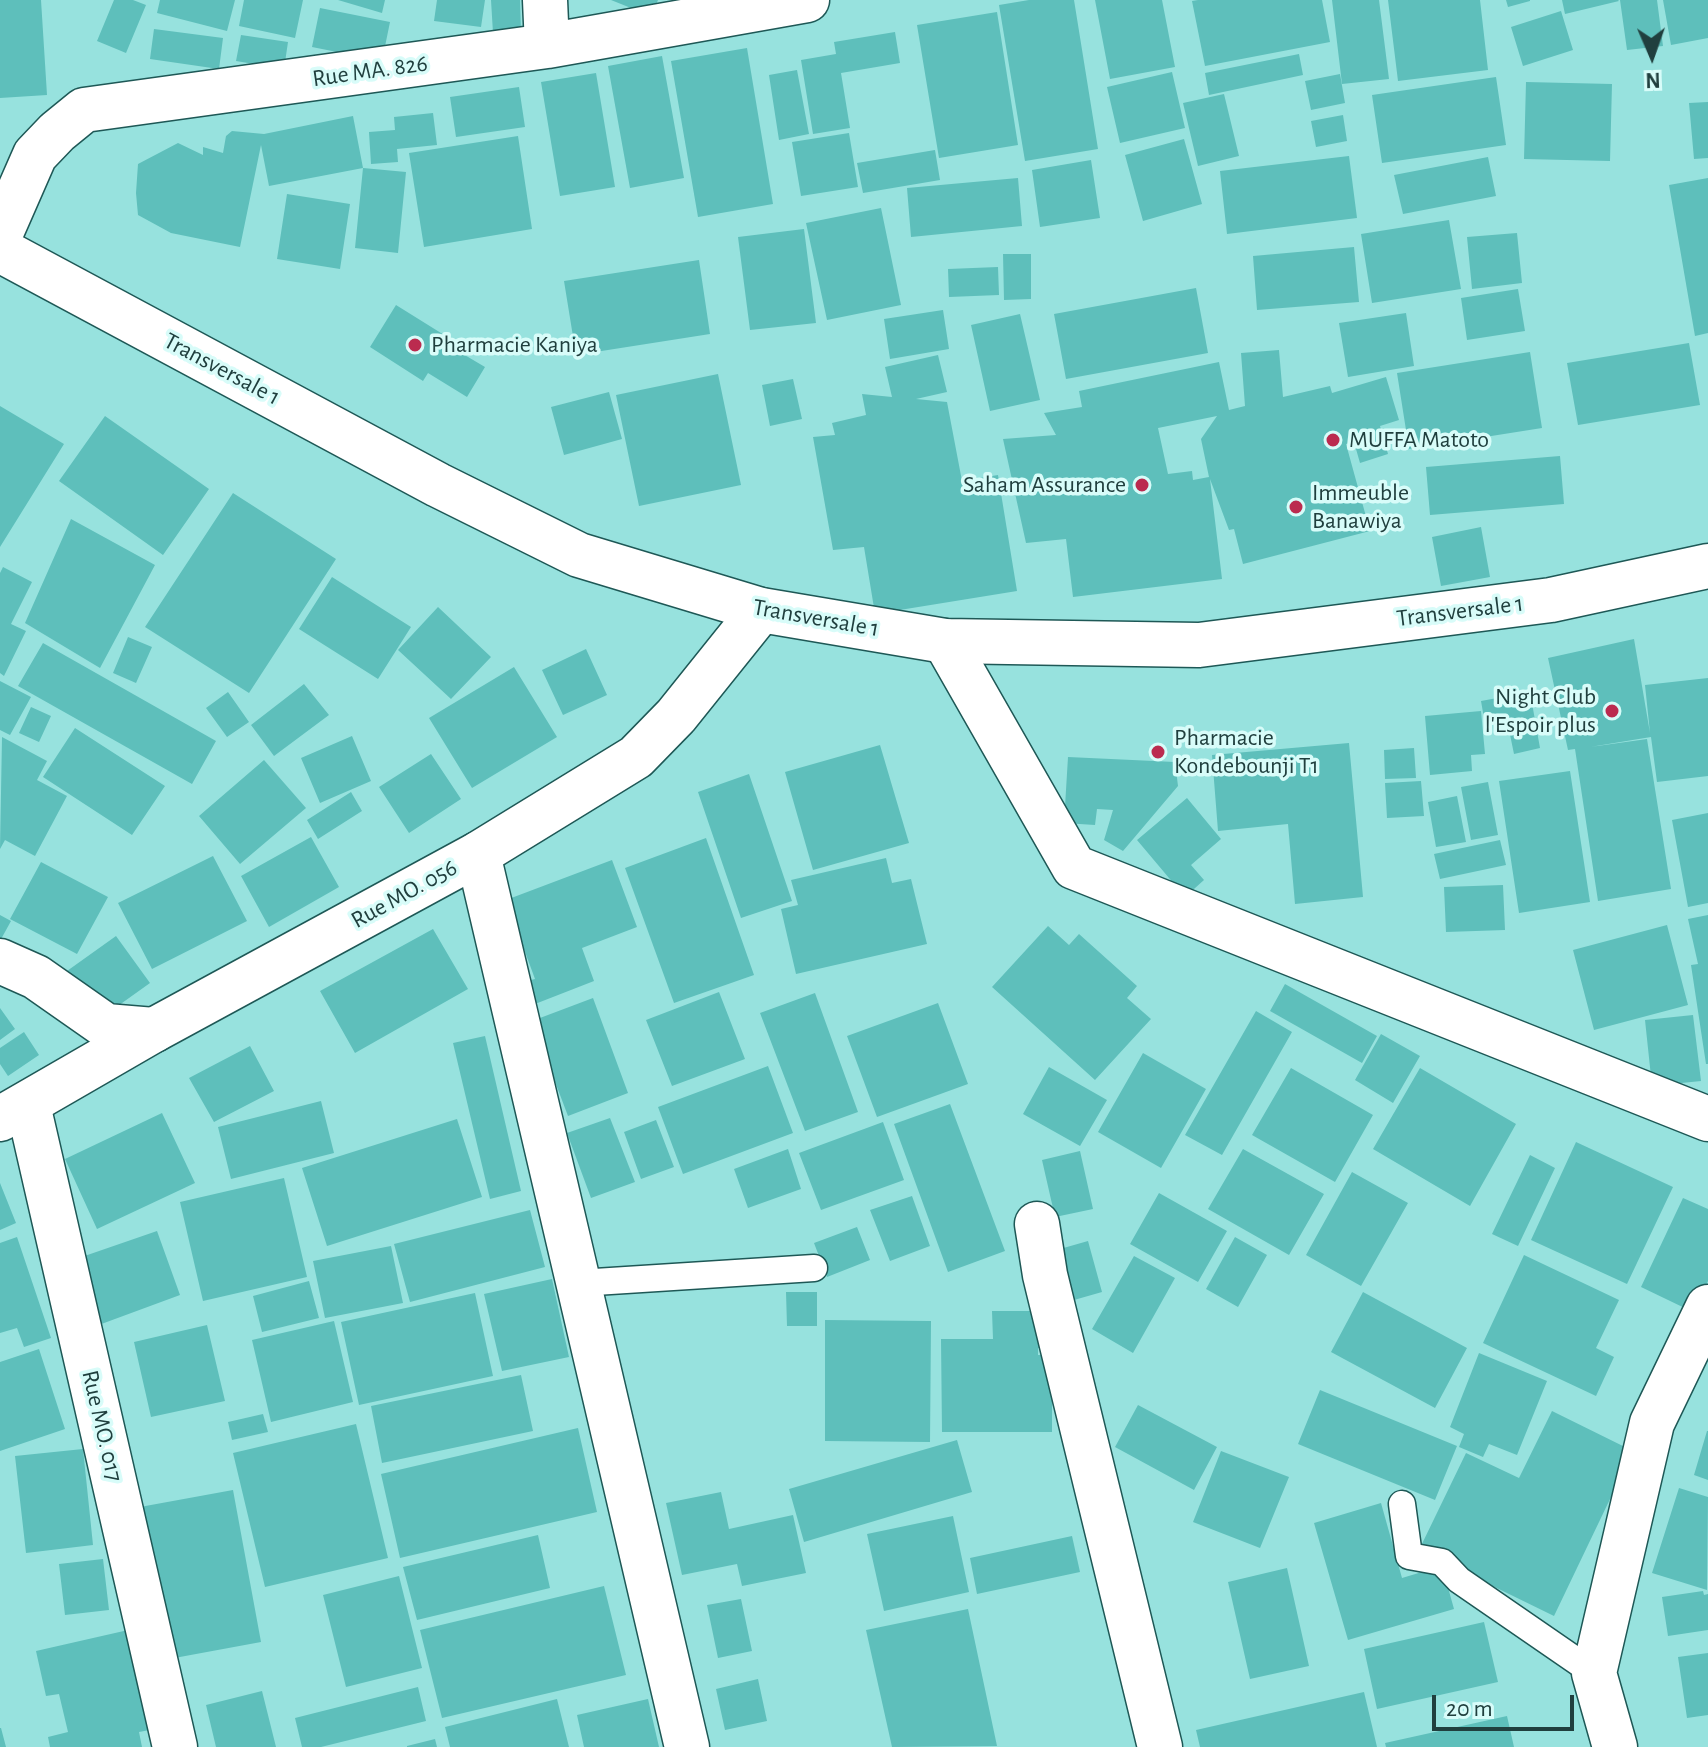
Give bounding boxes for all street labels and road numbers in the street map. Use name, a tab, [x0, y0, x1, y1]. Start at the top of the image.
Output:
street label: Rue MA. 826	[311, 49, 429, 93]
street label: Transversale 1	[159, 326, 285, 412]
street label: Transversale 1	[1395, 589, 1525, 633]
street label: Transversale 1	[751, 593, 881, 643]
street label: Rue MO. 056	[346, 853, 462, 935]
street label: Rue MO. 017	[75, 1367, 129, 1485]

